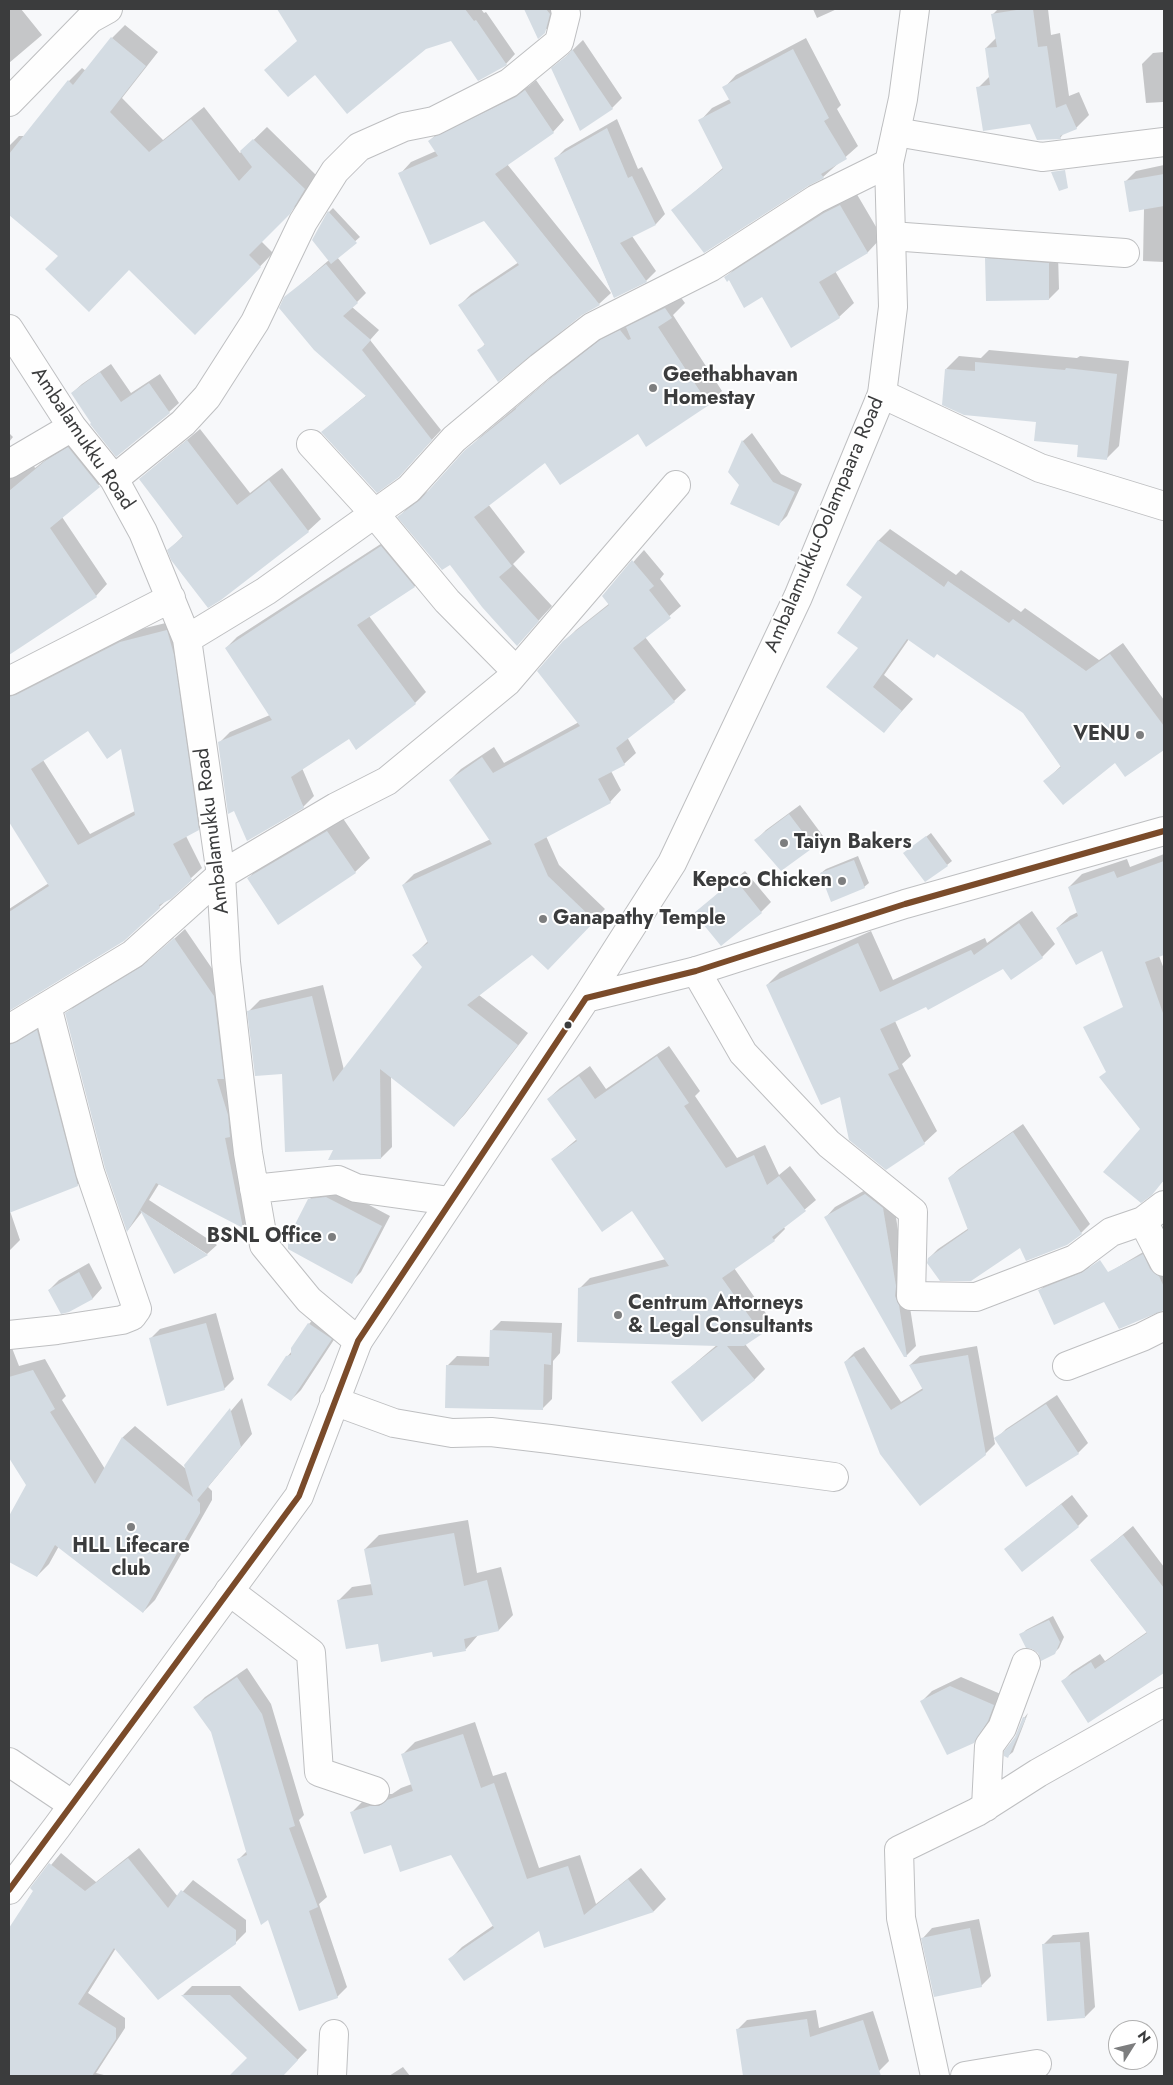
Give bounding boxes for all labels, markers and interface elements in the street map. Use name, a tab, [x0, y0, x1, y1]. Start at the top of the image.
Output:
street label: Ambalamukku Road	[25, 363, 139, 515]
place label: Geethabhavan Homestay	[663, 364, 798, 411]
marker: Geethabhavan Homestay	[647, 382, 659, 394]
street label: Ambalamukku-Oolampaara Road	[760, 394, 890, 656]
place label: VENU	[1073, 723, 1130, 747]
marker: VENU	[1134, 729, 1146, 741]
street label: Ambalamukku Road	[191, 747, 235, 915]
place label: Taiyn Bakers	[794, 831, 912, 855]
marker: Taiyn Bakers	[778, 837, 790, 849]
place label: Kepco Chicken	[692, 869, 832, 893]
marker: Kepco Chicken	[836, 875, 848, 887]
place label: Ganapathy Temple	[553, 907, 726, 931]
marker: Ganapathy Temple	[537, 913, 549, 925]
unlabelled marker	[563, 1020, 573, 1030]
place label: BSNL Office	[207, 1225, 322, 1249]
marker: BSNL Office	[326, 1231, 338, 1243]
place label: Centrum Attorneys & Legal Consultants	[628, 1292, 813, 1339]
marker: Centrum Attorneys & Legal Consultants	[612, 1309, 624, 1321]
marker: HLL Lifecare club	[125, 1521, 137, 1533]
place label: HLL Lifecare club	[72, 1535, 190, 1582]
north arrow	[1108, 2020, 1158, 2070]
text: N	[1133, 2026, 1156, 2047]

